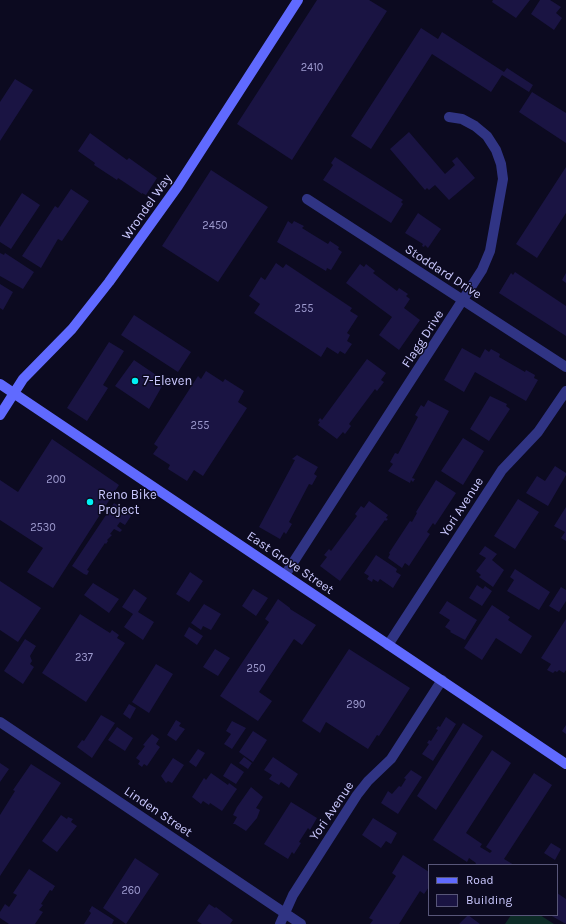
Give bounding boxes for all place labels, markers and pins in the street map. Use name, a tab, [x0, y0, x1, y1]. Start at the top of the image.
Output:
place label: 7-Eleven	[143, 373, 192, 389]
marker: 7-Eleven	[130, 376, 140, 386]
place label: Reno Bike Project	[98, 487, 157, 518]
marker: Reno Bike Project	[85, 497, 95, 507]

